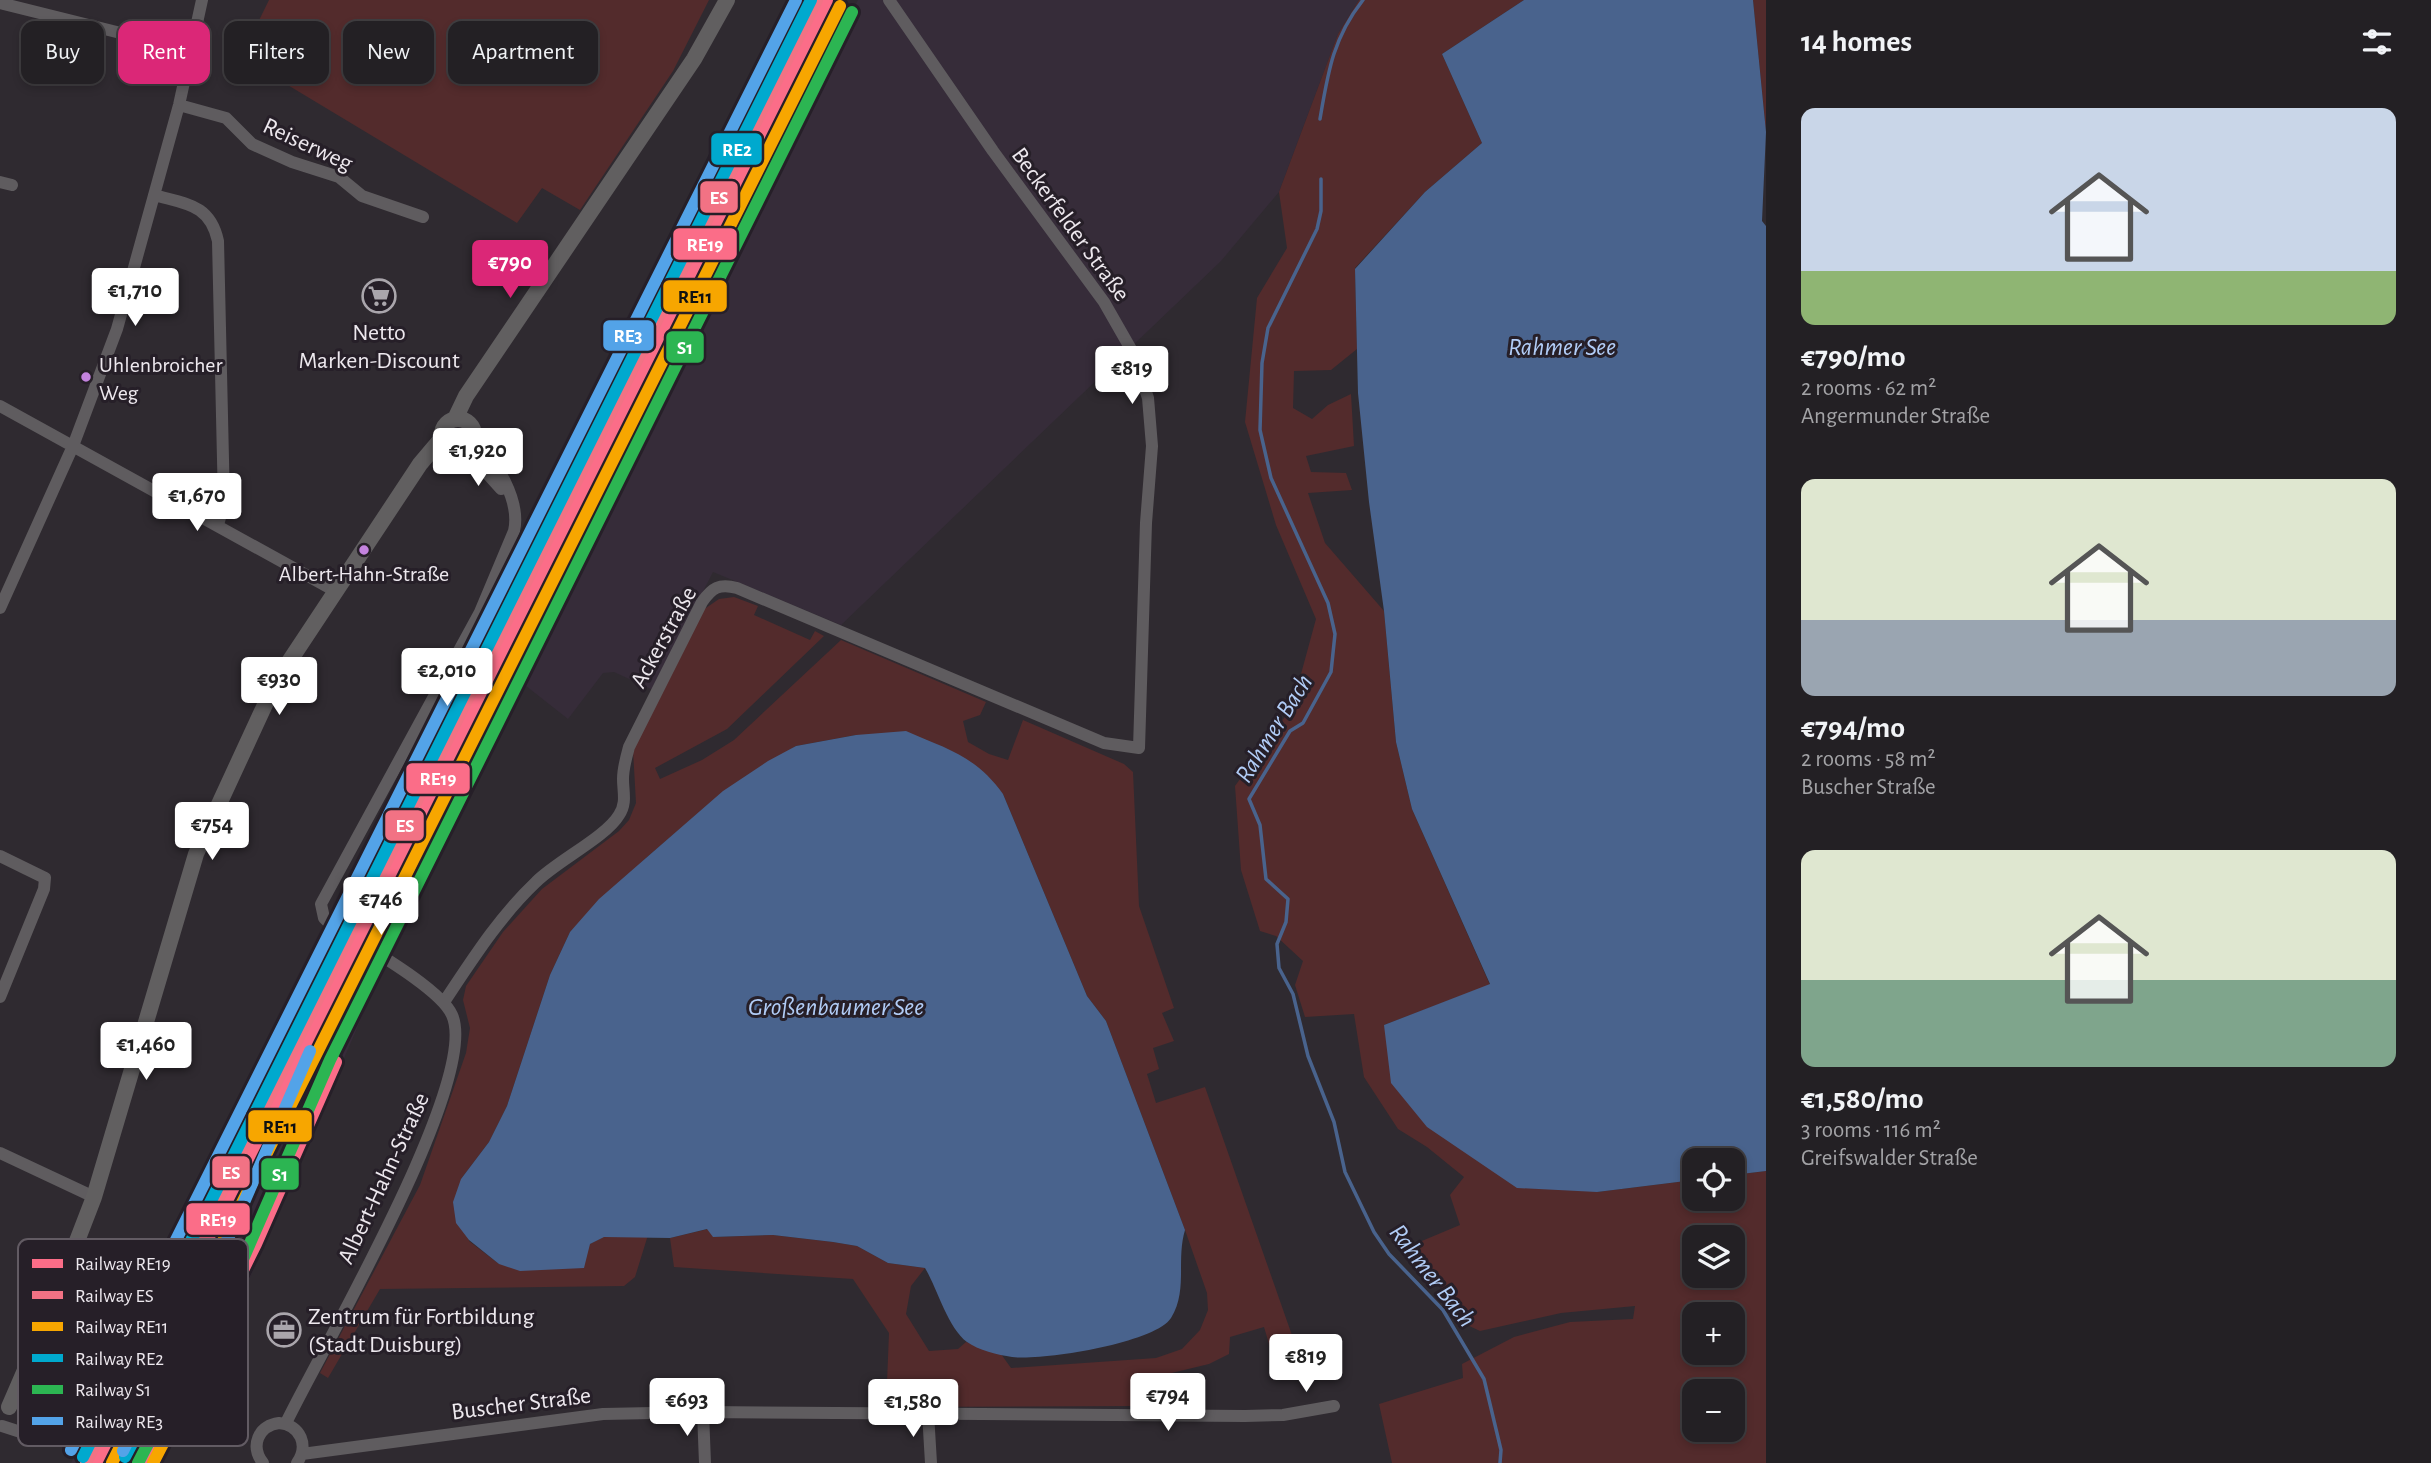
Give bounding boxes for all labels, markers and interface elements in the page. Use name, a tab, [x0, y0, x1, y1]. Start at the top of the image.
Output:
chip: Buy	[21, 21, 104, 84]
chip: Rent	[118, 21, 210, 84]
chip: Filters	[224, 21, 329, 84]
chip: New	[343, 21, 434, 84]
chip: Apartment	[448, 21, 598, 84]
icon: filters	[2358, 23, 2396, 61]
text: 14 homes	[1801, 27, 1912, 57]
street label: Reiserweg	[259, 114, 356, 176]
line badge: RE2	[710, 132, 763, 166]
text: RE2	[722, 141, 752, 160]
street label: Beckerfelder Straße	[1007, 143, 1134, 306]
icon: home	[2036, 154, 2162, 280]
line badge: ES	[699, 180, 739, 214]
text: ES	[709, 189, 729, 208]
line badge: RE19	[672, 227, 738, 261]
text: RE19	[687, 236, 723, 255]
pin: €790	[469, 240, 551, 300]
text: €790	[488, 251, 532, 274]
pin: €1,710	[78, 268, 192, 328]
supermarket icon: Netto Marken-Discount	[360, 277, 398, 315]
text: €1,710	[108, 279, 162, 302]
line badge: RE11	[662, 279, 728, 313]
text: RE11	[678, 288, 712, 307]
line badge: RE3	[602, 319, 655, 352]
place label: Netto Marken-Discount	[298, 321, 460, 373]
text: RE3	[613, 327, 643, 346]
line badge: S1	[665, 330, 705, 364]
water label: Rahmer See	[1508, 334, 1616, 360]
text: S1	[677, 339, 693, 358]
text: €790/mo	[1801, 342, 1906, 372]
pin: €819	[1091, 346, 1173, 406]
place label: Uhlenbroicher Weg	[99, 354, 223, 404]
text: €819	[1111, 357, 1153, 380]
marker: Uhlenbroicher Weg	[79, 370, 93, 384]
text: 2 rooms · 62 m²	[1801, 377, 1936, 400]
text: Angermunder Straße	[1801, 405, 1990, 428]
pin: €1,920	[421, 428, 535, 488]
text: €1,920	[449, 439, 507, 462]
pin: €1,670	[140, 474, 254, 533]
text: €1,670	[168, 484, 226, 507]
icon: home	[2036, 525, 2162, 651]
marker: Albert-Hahn-Straße	[357, 543, 371, 557]
place label: Albert-Hahn-Straße	[279, 563, 449, 585]
street label: Ackerstraße	[626, 583, 701, 692]
pin: €2,010	[390, 648, 504, 708]
pin: €930	[238, 658, 320, 717]
text: €2,010	[417, 659, 477, 682]
text: €930	[257, 668, 301, 691]
water label: Rahmer Bach	[1230, 670, 1317, 787]
text: €794/mo	[1801, 713, 1905, 743]
text: 2 rooms · 58 m²	[1801, 748, 1936, 771]
line badge: RE19	[405, 762, 471, 795]
text: RE19	[420, 770, 456, 789]
text: Buscher Straße	[1801, 776, 1936, 799]
pin: €754	[171, 802, 253, 862]
line badge: ES	[384, 809, 425, 842]
text: €754	[191, 813, 233, 836]
text: ES	[395, 817, 415, 836]
pin: €746	[340, 878, 422, 937]
text: €746	[359, 888, 403, 911]
icon: home	[2036, 896, 2162, 1022]
water label: Großenbaumer See	[748, 994, 924, 1020]
pin: €1,460	[89, 1023, 203, 1082]
text: €1,460	[117, 1033, 175, 1056]
text: €1,580/mo	[1801, 1084, 1924, 1114]
street label: Albert-Hahn-Straße	[334, 1089, 434, 1268]
line badge: RE11	[247, 1109, 313, 1143]
text: RE11	[263, 1118, 297, 1137]
text: 3 rooms · 116 m²	[1801, 1119, 1941, 1142]
text: Greifswalder Straße	[1801, 1147, 1978, 1170]
map controls	[1682, 1148, 1745, 1442]
button: locate	[1682, 1148, 1745, 1211]
line badge: ES	[211, 1155, 251, 1189]
line badge: S1	[260, 1157, 300, 1191]
text: ES	[221, 1164, 241, 1183]
text: S1	[272, 1166, 288, 1185]
line badge: RE19	[185, 1202, 251, 1236]
text: RE19	[200, 1211, 236, 1230]
water label: Rahmer Bach	[1384, 1219, 1480, 1332]
button: layers	[1682, 1225, 1745, 1288]
legend	[18, 1239, 248, 1446]
text: Railway RE19	[75, 1255, 171, 1274]
text: Railway ES	[75, 1287, 154, 1306]
button: +	[1682, 1302, 1745, 1365]
place label: Zentrum für Fortbildung (Stadt Duisburg)	[308, 1305, 534, 1357]
office icon: Zentrum für Fortbildung (Stadt Duisburg)	[265, 1311, 303, 1349]
text: Railway RE11	[75, 1318, 168, 1337]
pin: €819	[1265, 1334, 1347, 1394]
text: €819	[1285, 1345, 1327, 1368]
text: Railway RE2	[75, 1350, 164, 1369]
pin: €794	[1127, 1374, 1209, 1433]
pin: €693	[646, 1378, 728, 1438]
button: −	[1682, 1379, 1745, 1442]
pin: €1,580	[856, 1380, 970, 1439]
text: Railway S1	[75, 1381, 151, 1400]
street label: Buscher Straße	[450, 1384, 592, 1424]
text: €794	[1146, 1384, 1190, 1407]
text: €693	[666, 1389, 708, 1412]
text: €1,580	[884, 1390, 942, 1413]
text: Railway RE3	[75, 1413, 163, 1432]

